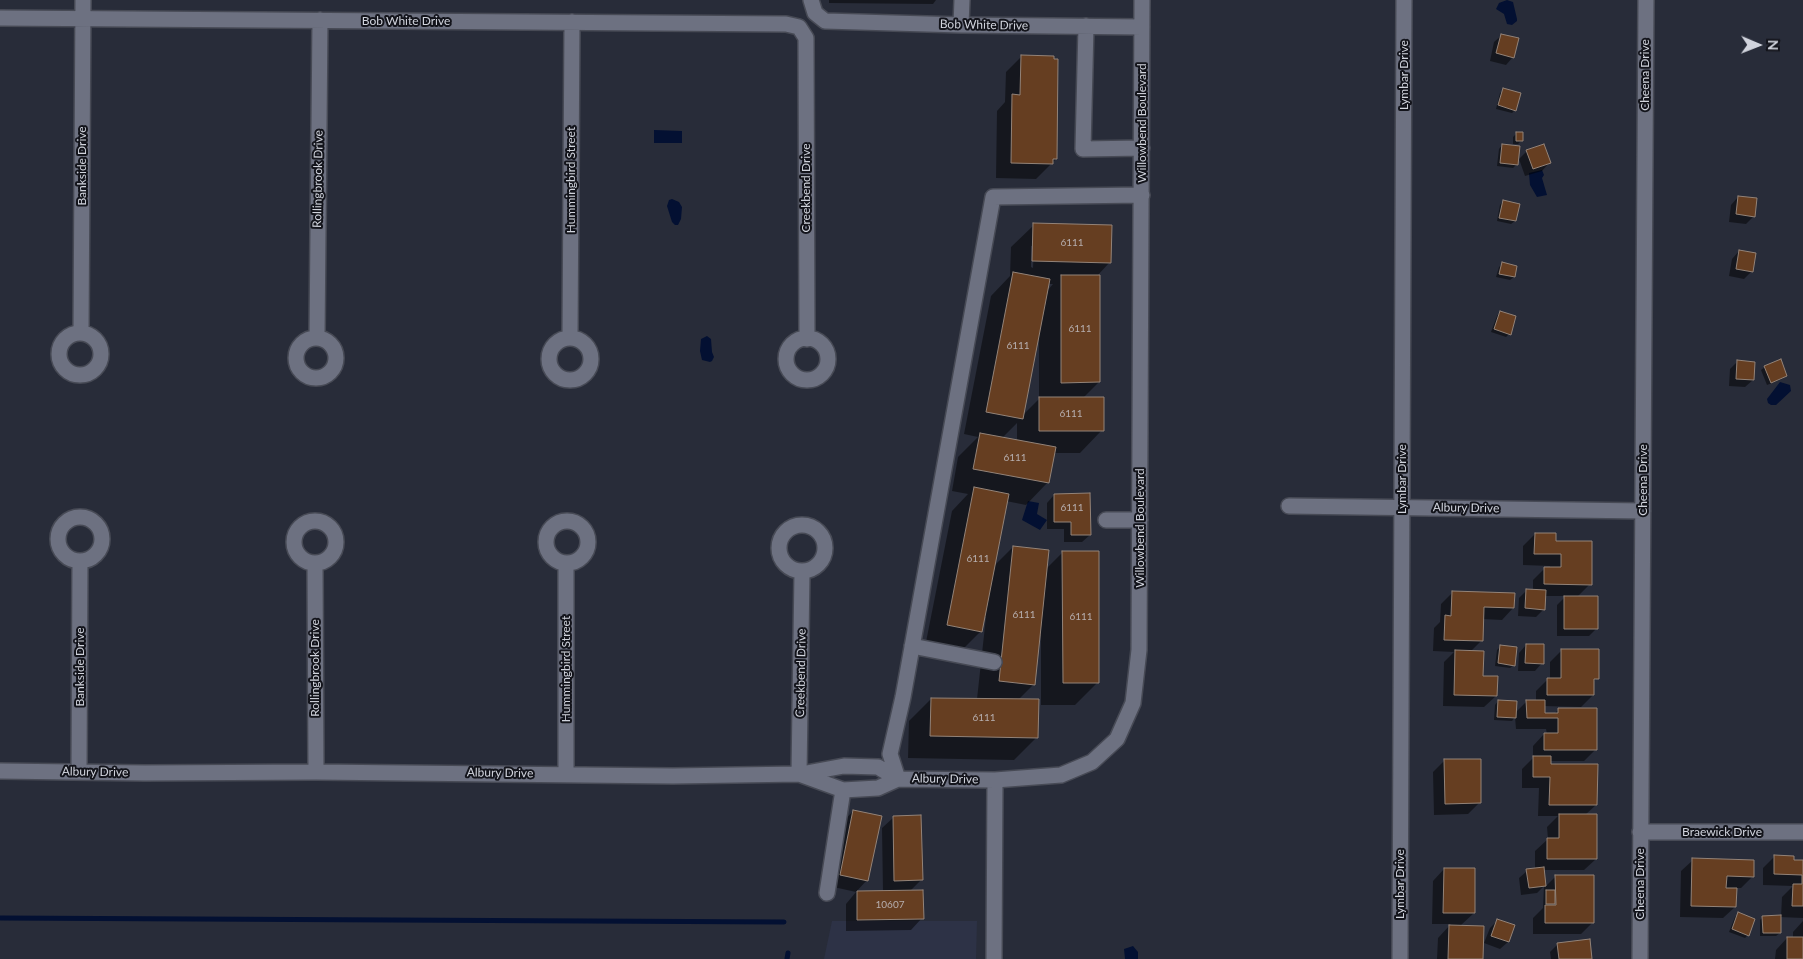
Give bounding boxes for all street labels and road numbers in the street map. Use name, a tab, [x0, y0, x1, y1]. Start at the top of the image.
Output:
street label: Bob White Drive	[362, 14, 450, 28]
street label: Bob White Drive	[940, 17, 1028, 33]
street label: Cheena Drive	[1638, 39, 1652, 111]
street label: Lymbar Drive	[1397, 40, 1411, 110]
street label: Willowbend Boulevard	[1135, 63, 1149, 183]
street label: Bankside Drive	[75, 126, 89, 206]
street label: Hummingbird Street	[564, 127, 578, 233]
street label: Rollingbrook Drive	[310, 130, 326, 228]
street label: Creekbend Drive	[799, 143, 813, 233]
street label: Lymbar Drive	[1395, 444, 1409, 514]
street label: Cheena Drive	[1636, 444, 1650, 516]
street label: Willowbend Boulevard	[1133, 468, 1147, 588]
street label: Albury Drive	[1433, 500, 1499, 516]
street label: Hummingbird Street	[559, 616, 573, 722]
street label: Rollingbrook Drive	[308, 619, 322, 717]
street label: Bankside Drive	[73, 627, 87, 707]
street label: Creekbend Drive	[793, 628, 809, 718]
street label: Albury Drive	[62, 764, 128, 780]
street label: Albury Drive	[467, 765, 533, 781]
street label: Albury Drive	[912, 771, 978, 787]
street label: Braewick Drive	[1682, 825, 1762, 839]
street label: Cheena Drive	[1633, 848, 1647, 920]
street label: Lymbar Drive	[1393, 849, 1407, 919]

